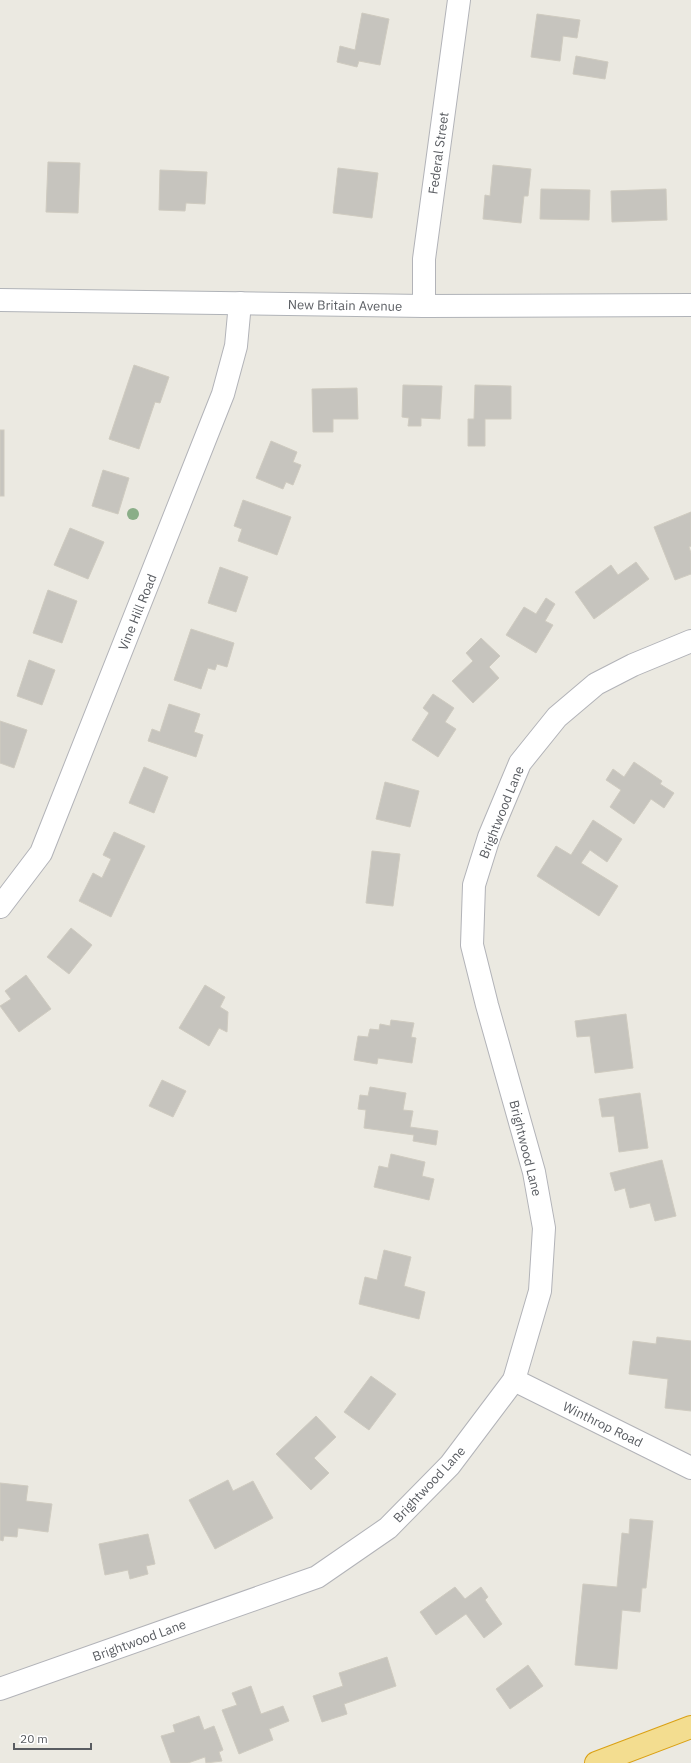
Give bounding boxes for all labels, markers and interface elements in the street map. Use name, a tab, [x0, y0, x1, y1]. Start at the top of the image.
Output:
street label: Federal Street	[424, 111, 453, 195]
street label: New Britain Avenue	[288, 296, 402, 315]
street label: Vine Hill Road	[114, 571, 161, 653]
street label: Brightwood Lane	[475, 763, 528, 861]
street label: Brightwood Lane	[505, 1098, 546, 1198]
street label: Winthrop Road	[560, 1398, 645, 1451]
street label: Brightwood Lane	[390, 1443, 469, 1526]
street label: Brightwood Lane	[90, 1616, 188, 1665]
scale bar	[14, 1725, 91, 1751]
text: 20 m	[20, 1731, 48, 1746]

